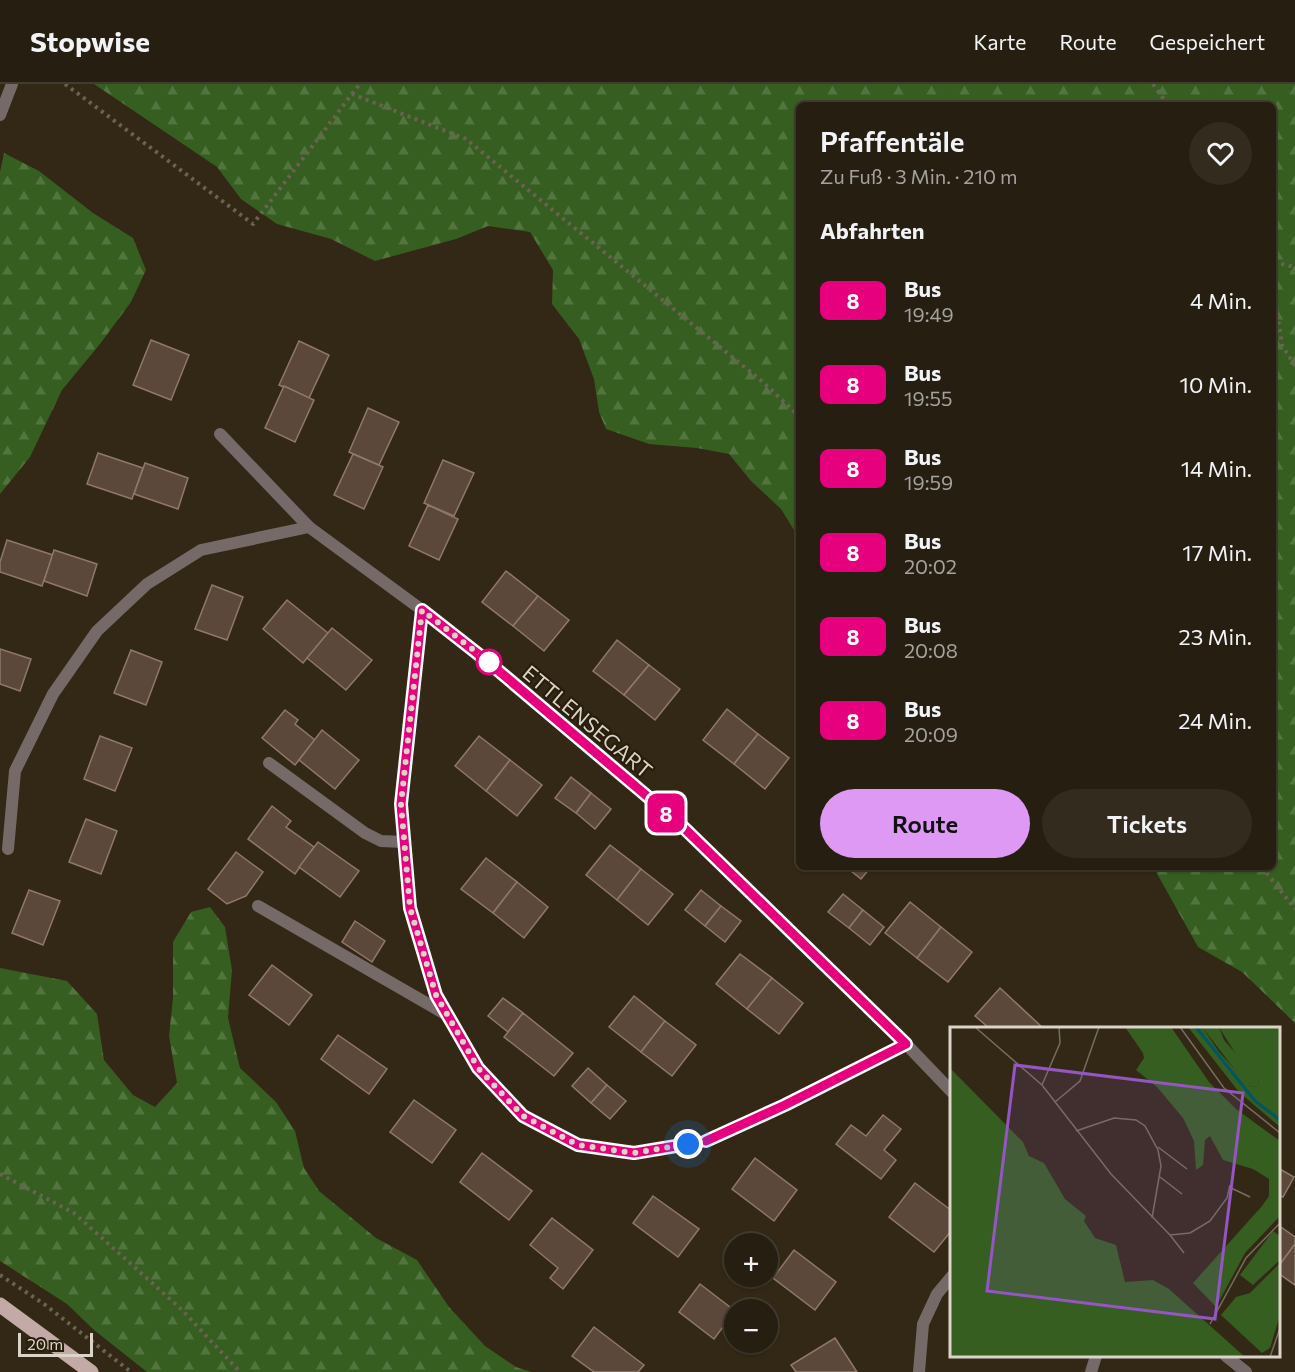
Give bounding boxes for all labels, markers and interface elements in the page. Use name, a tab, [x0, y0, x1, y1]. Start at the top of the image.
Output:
text: Stopwise	[30, 24, 150, 58]
text: Karte	[973, 29, 1026, 54]
text: Route	[1059, 29, 1117, 54]
text: Gespeichert	[1150, 29, 1265, 54]
button: heart	[1189, 122, 1252, 185]
text: Pfaffentäle	[820, 124, 965, 158]
text: Zu Fuß · 3 Min. · 210 m	[820, 164, 1017, 188]
text: Abfahrten	[820, 217, 924, 244]
text: Bus	[904, 275, 941, 302]
text: 4 Min.	[1190, 287, 1252, 314]
text: 8	[847, 288, 860, 313]
text: 19:49	[904, 302, 954, 326]
text: Bus	[904, 359, 941, 386]
text: 10 Min.	[1180, 371, 1252, 398]
text: 8	[847, 372, 860, 397]
text: 19:55	[904, 386, 952, 410]
text: Bus	[904, 443, 941, 470]
text: 14 Min.	[1181, 455, 1252, 482]
text: 8	[847, 456, 860, 481]
text: 19:59	[904, 470, 953, 494]
text: Bus	[904, 527, 941, 554]
text: 17 Min.	[1182, 539, 1252, 566]
text: 8	[847, 540, 860, 565]
text: 20:02	[904, 554, 957, 578]
text: Bus	[904, 611, 941, 638]
text: 23 Min.	[1179, 623, 1252, 650]
text: 8	[847, 624, 860, 649]
text: 20:08	[904, 638, 958, 662]
unlabelled marker	[476, 649, 502, 675]
street label: ETTLENSEGART	[518, 660, 658, 782]
text: Bus	[904, 695, 941, 722]
text: 24 Min.	[1178, 707, 1252, 734]
text: 8	[847, 708, 860, 733]
text: 20:09	[904, 722, 958, 746]
button: Route	[820, 789, 1030, 858]
button: Tickets	[1042, 789, 1252, 858]
line badge: 8	[646, 794, 686, 832]
text: 8	[660, 801, 673, 826]
inset map	[950, 1027, 1280, 1357]
your location	[673, 1129, 703, 1159]
map controls	[724, 1233, 778, 1353]
button: +	[724, 1233, 778, 1287]
button: −	[724, 1299, 778, 1353]
scale bar	[18, 1330, 93, 1358]
text: 20 m	[27, 1334, 63, 1353]

